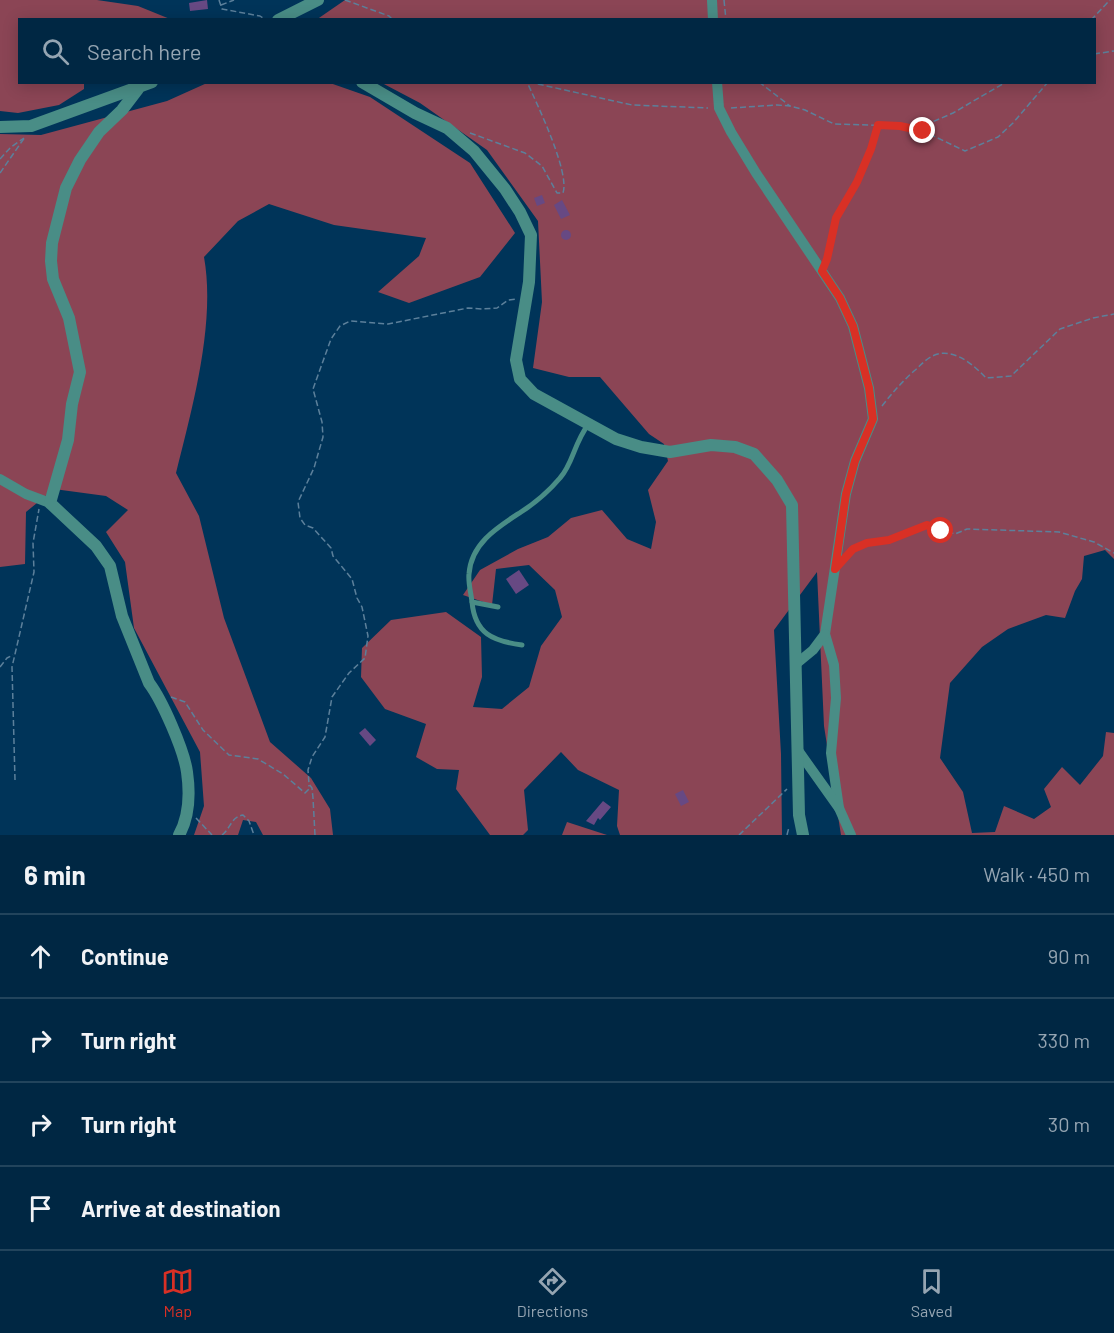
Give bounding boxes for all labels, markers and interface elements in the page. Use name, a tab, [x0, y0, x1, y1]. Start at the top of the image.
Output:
search box	[18, 18, 1096, 84]
icon: search	[39, 35, 72, 68]
text: Search here	[87, 38, 201, 64]
route end	[909, 117, 935, 143]
route start	[927, 517, 953, 543]
text: 6 min	[24, 859, 86, 890]
text: Walk · 450 m	[983, 862, 1090, 886]
icon: ahead	[24, 940, 57, 973]
text: Continue	[81, 943, 169, 969]
text: 90 m	[1048, 944, 1090, 968]
icon: right	[24, 1024, 57, 1057]
text: Turn right	[81, 1027, 176, 1053]
text: 330 m	[1038, 1028, 1090, 1052]
icon: right	[24, 1108, 57, 1141]
text: Turn right	[81, 1111, 176, 1137]
text: 30 m	[1048, 1112, 1090, 1136]
icon: arrive	[24, 1192, 57, 1225]
text: Arrive at destination	[81, 1195, 280, 1221]
tab: Map	[161, 1265, 194, 1320]
tab: Directions	[517, 1265, 588, 1320]
tab: Saved	[911, 1265, 953, 1320]

